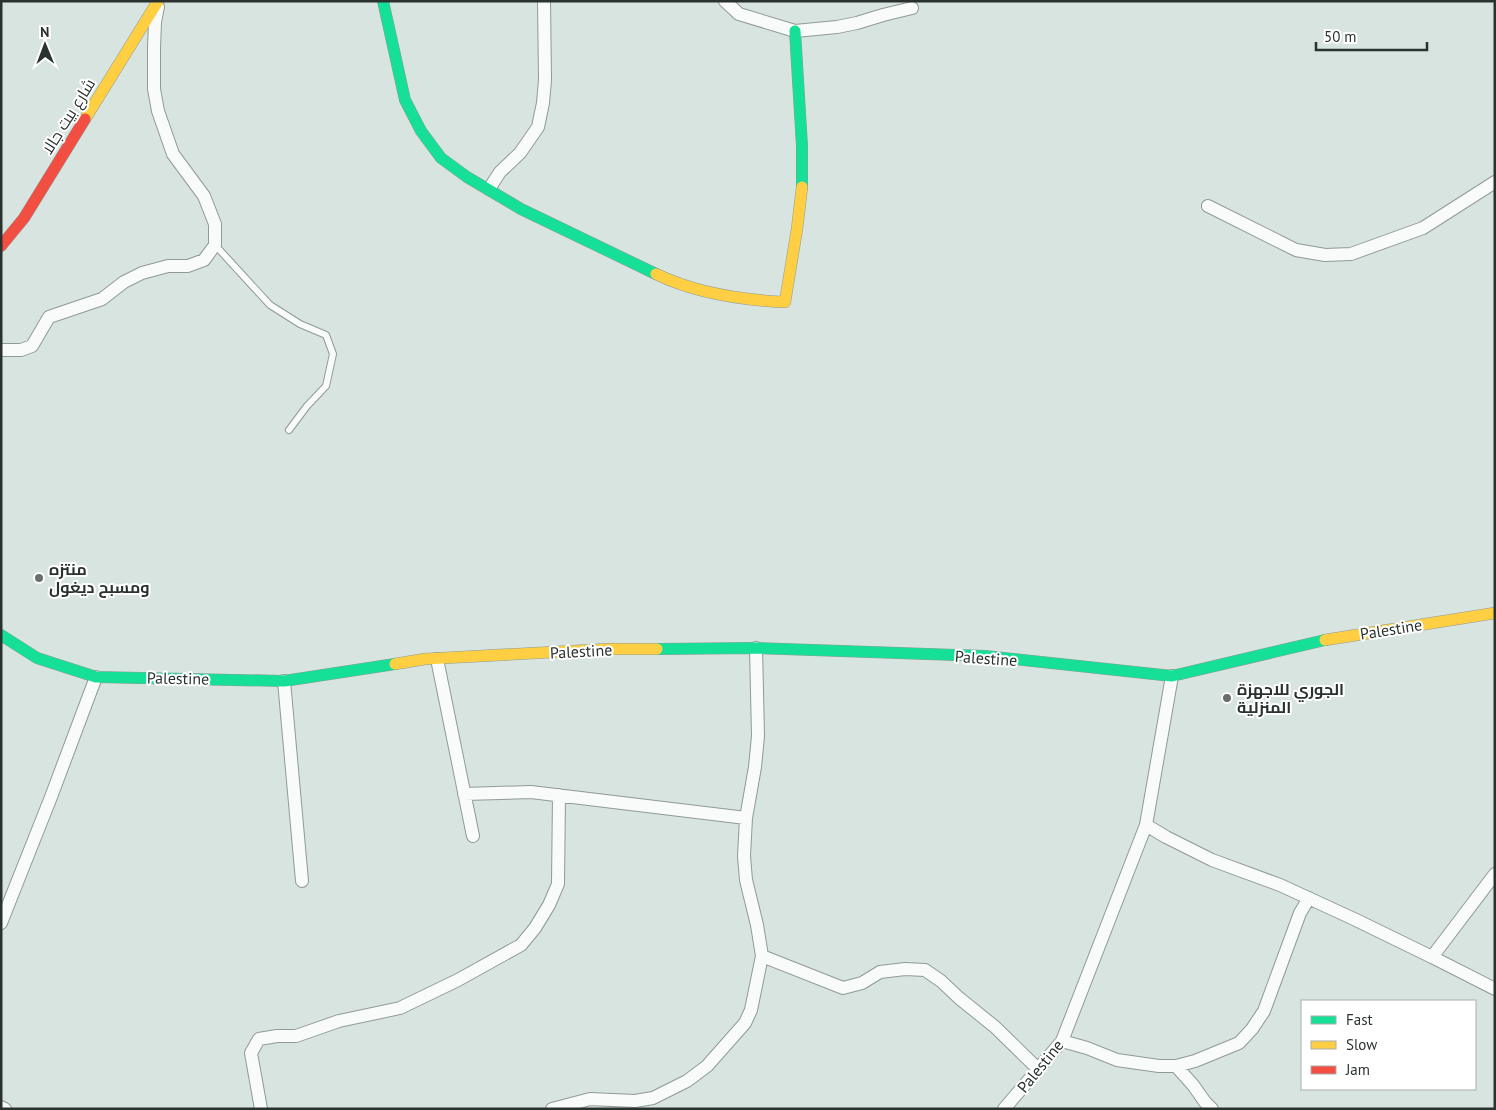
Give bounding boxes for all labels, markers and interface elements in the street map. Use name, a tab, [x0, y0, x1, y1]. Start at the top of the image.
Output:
north arrow	[20, 20, 70, 70]
scale bar	[1316, 20, 1427, 52]
text: N	[40, 23, 50, 41]
text: 50 m	[1324, 27, 1357, 46]
street label: شارع بيت جالا	[37, 74, 101, 159]
place label: منتزه ومسبح ديغول	[49, 559, 150, 598]
marker: منتزه ومسبح ديغول	[33, 572, 45, 584]
street label: Palestine	[1359, 614, 1423, 644]
street label: Palestine	[549, 639, 613, 663]
street label: Palestine	[954, 646, 1018, 670]
street label: Palestine	[147, 667, 209, 689]
place label: الجوري للاجهزة المنزلية	[1237, 679, 1344, 717]
marker: الجوري للاجهزة المنزلية	[1221, 692, 1233, 704]
legend	[1301, 1000, 1476, 1090]
text: Fast	[1346, 1010, 1373, 1029]
street label: Palestine	[1013, 1035, 1067, 1097]
text: Slow	[1346, 1035, 1377, 1054]
text: Jam	[1345, 1060, 1370, 1079]

